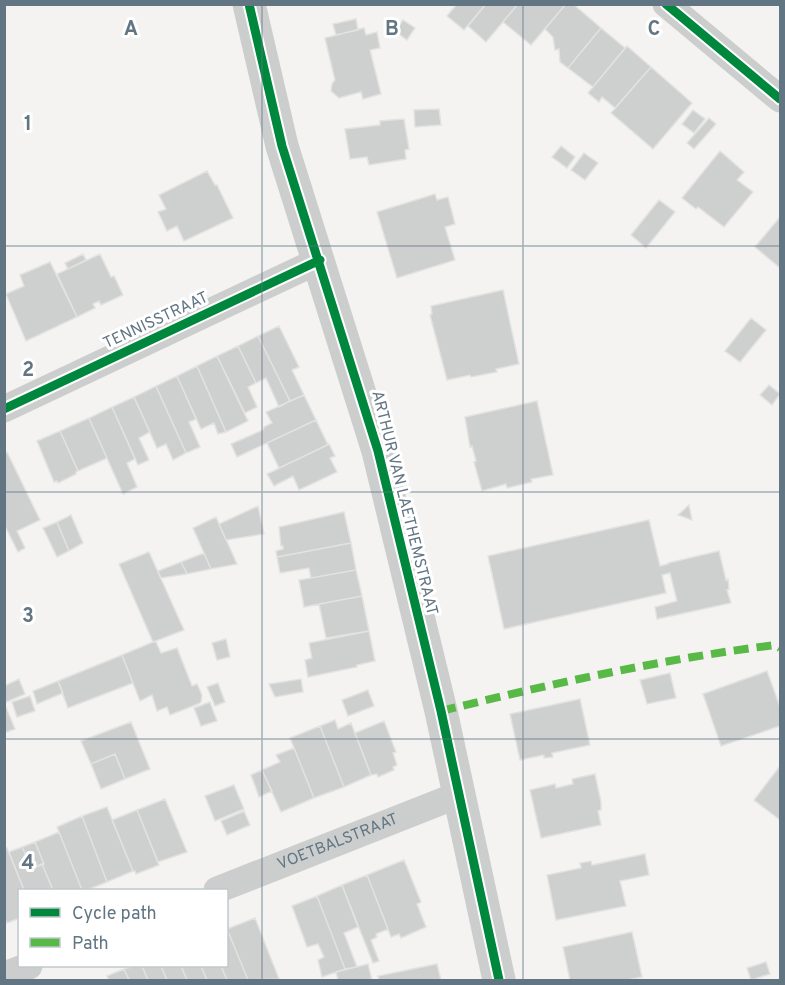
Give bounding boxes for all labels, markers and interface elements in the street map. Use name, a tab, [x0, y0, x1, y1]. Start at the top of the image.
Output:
text: A	[124, 17, 138, 43]
text: B	[385, 17, 399, 43]
text: C	[648, 17, 660, 43]
text: 1	[24, 112, 32, 138]
street label: TENNISSTRAAT	[100, 288, 212, 354]
text: 2	[22, 358, 34, 384]
street label: ARTHUR VAN LAETHEMSTRAAT	[366, 389, 442, 617]
text: 3	[22, 604, 34, 630]
street label: VOETBALSTRAAT	[275, 810, 401, 875]
text: 4	[22, 851, 34, 877]
legend	[18, 889, 228, 967]
text: Cycle path	[72, 903, 157, 926]
text: Path	[72, 933, 109, 956]

